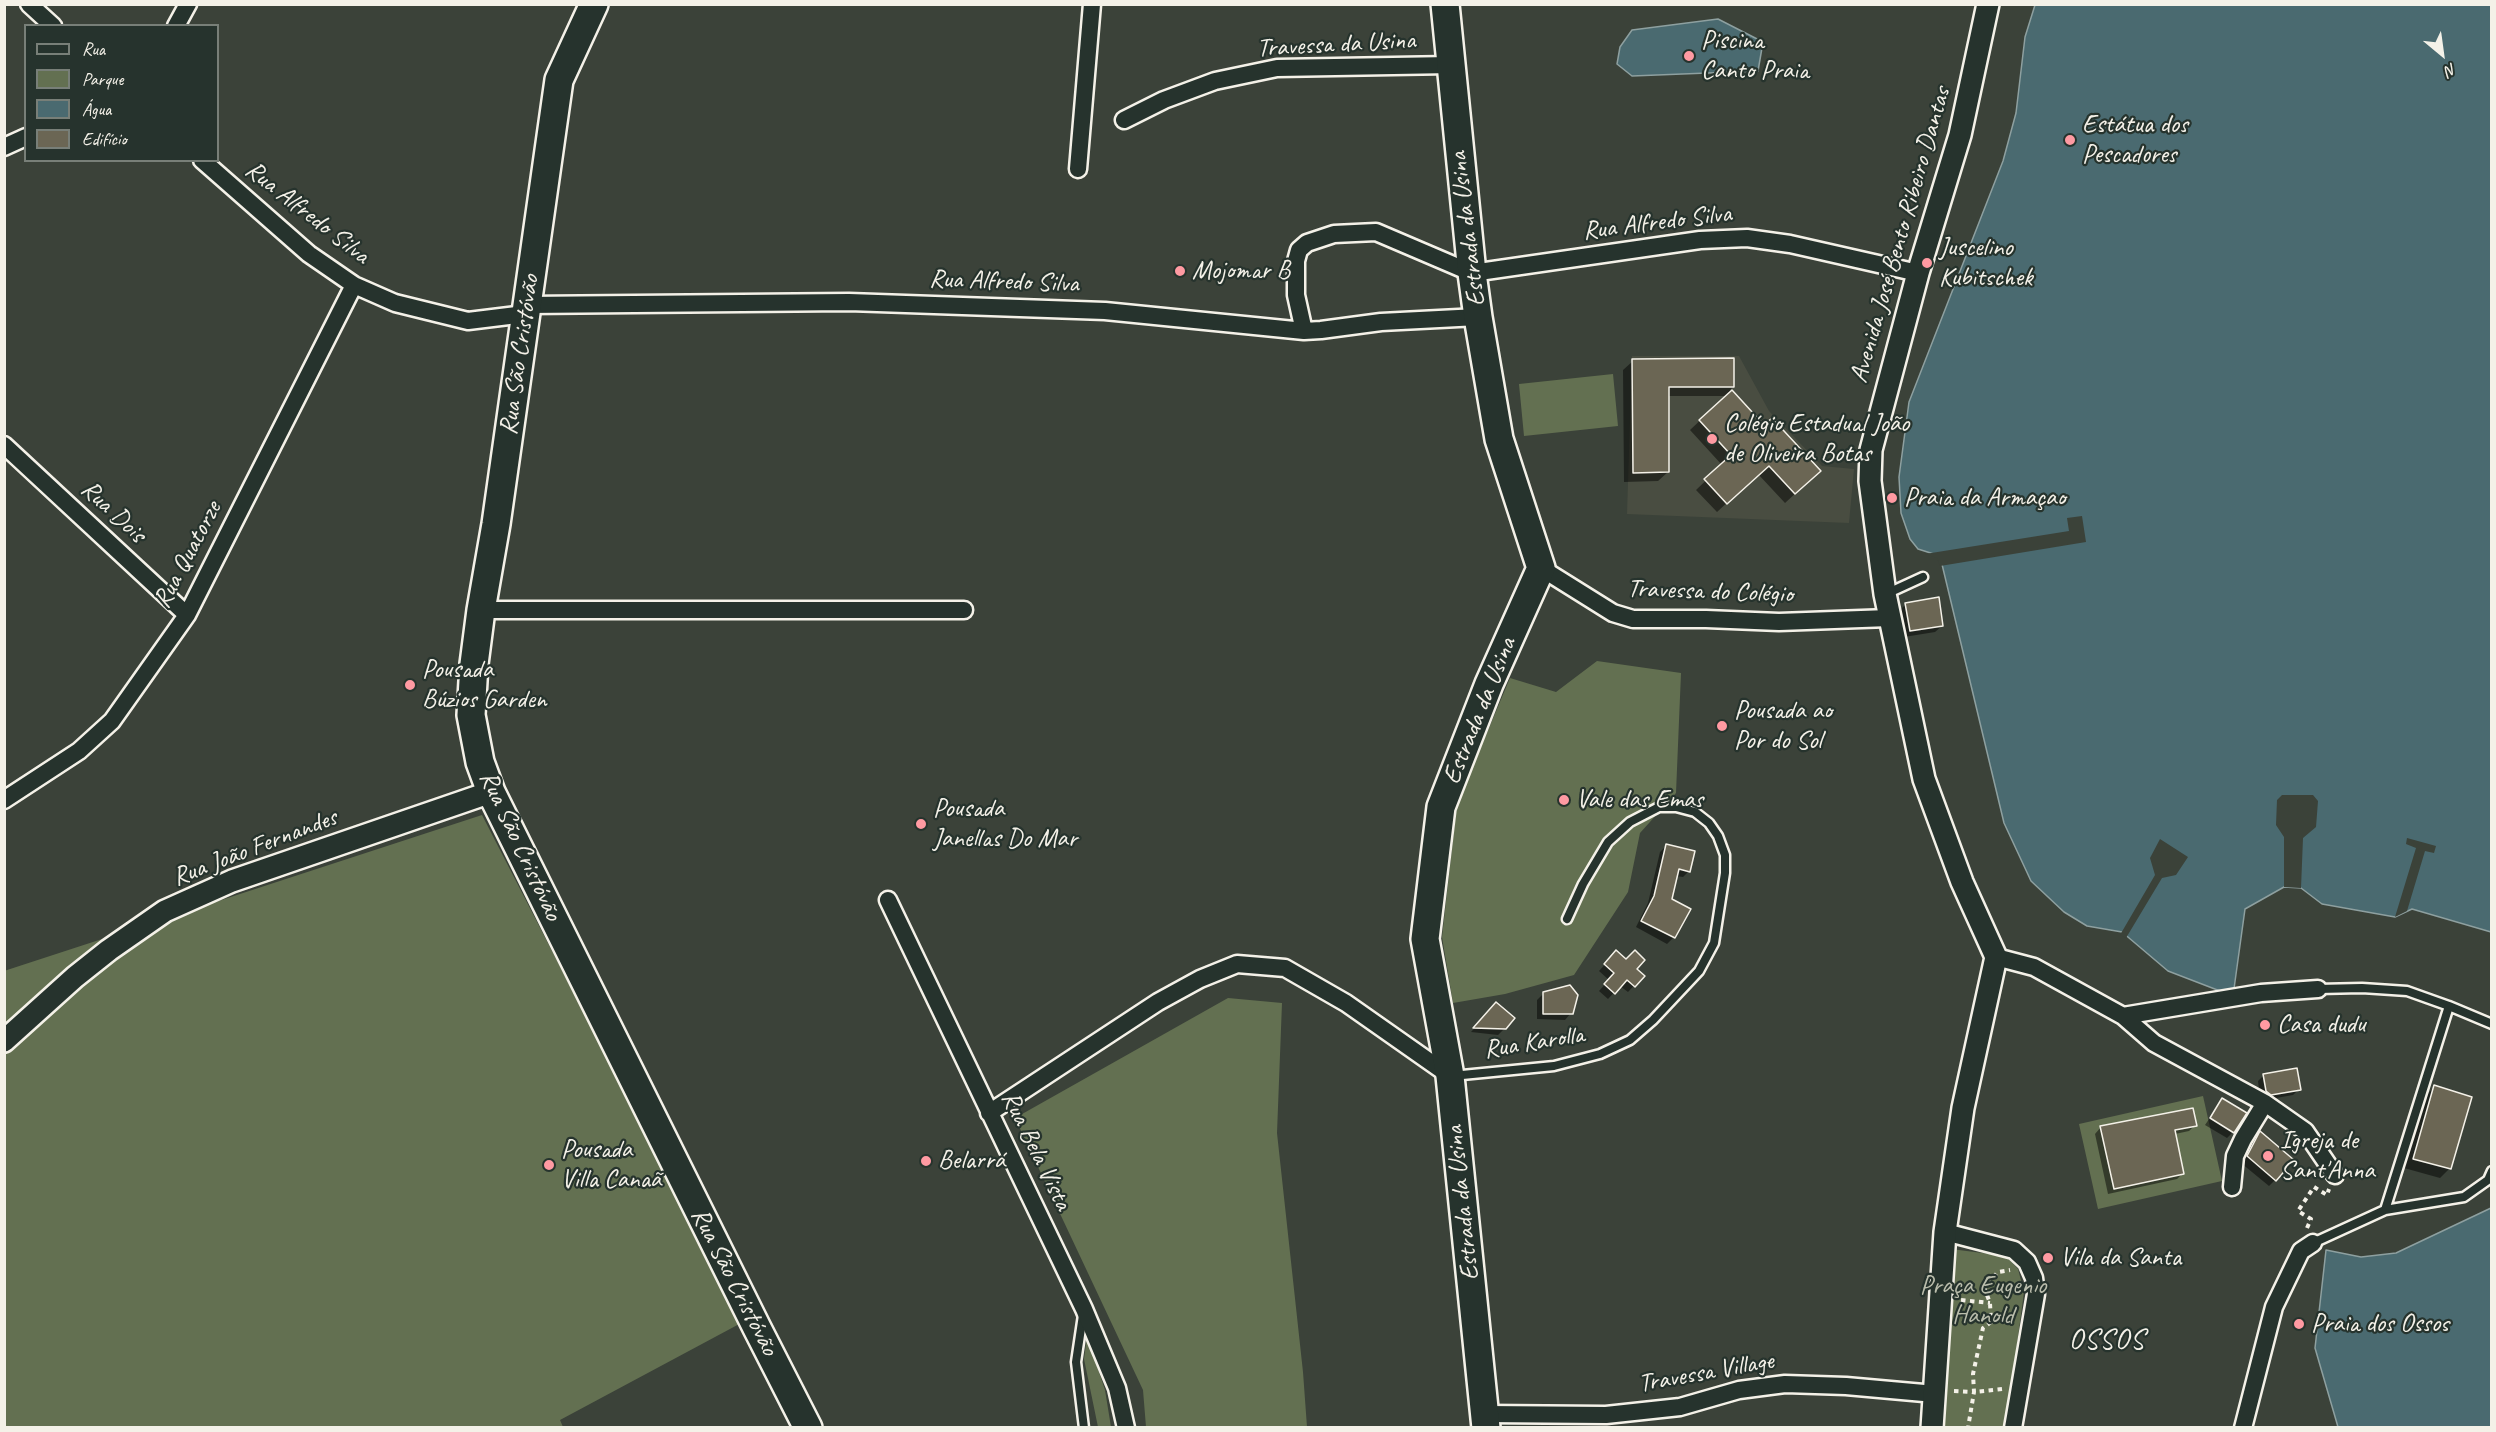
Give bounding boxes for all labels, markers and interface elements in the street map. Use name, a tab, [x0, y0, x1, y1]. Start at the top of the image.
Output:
legend	[24, 24, 219, 162]
north arrow	[2412, 24, 2472, 84]
street label: Travessa da Usina	[1256, 25, 1416, 65]
place label: Piscina Canto Praia	[1701, 25, 1809, 86]
text: Rua	[82, 38, 105, 60]
marker: Piscina Canto Praia	[1682, 49, 1696, 63]
text: N	[2442, 59, 2460, 81]
text: Parque	[82, 68, 123, 90]
street label: Avenida José Bento Ribeiro Dantas	[1844, 84, 1958, 386]
text: Água	[82, 98, 111, 120]
place label: Estátua dos Pescadores	[2082, 109, 2188, 170]
text: Edifício	[82, 128, 127, 150]
marker: Estátua dos Pescadores	[2063, 133, 2077, 147]
street label: Estrada da Usina	[1443, 150, 1493, 308]
street label: Rua Alfredo Silva	[239, 155, 375, 271]
street label: Rua Alfredo Silva	[1581, 198, 1733, 248]
place label: Juscelino Kubitschek	[1939, 232, 2032, 294]
place label: Mojomar B	[1192, 255, 1290, 287]
marker: Juscelino Kubitschek	[1920, 256, 1934, 270]
street label: Rua Alfredo Silva	[929, 264, 1079, 300]
marker: Mojomar B	[1173, 264, 1187, 278]
street label: Rua São Cristóvão	[493, 273, 547, 437]
place label: Colégio Estadual João de Oliveira Botas	[1724, 408, 1909, 470]
marker: Colégio Estadual João de Oliveira Botas	[1705, 432, 1719, 446]
street label: Rua Dois	[74, 474, 152, 550]
place label: Praia da Armaçao	[1904, 482, 2066, 514]
marker: Praia da Armaçao	[1885, 491, 1899, 505]
street label: Rua Quatorze	[147, 496, 229, 614]
street label: Travessa do Colégio	[1627, 574, 1793, 610]
street label: Estrada da Usina	[1436, 633, 1524, 789]
place label: Pousada Búzios Garden	[422, 654, 547, 716]
marker: Pousada Búzios Garden	[403, 678, 417, 692]
place label: Pousada ao Por do Sol	[1734, 695, 1832, 756]
marker: Pousada ao Por do Sol	[1715, 719, 1729, 733]
street label: Rua São Cristóvão	[472, 766, 568, 926]
place label: Vale das Emas	[1576, 784, 1703, 816]
place label: Pousada Janellas Do Mar	[933, 793, 1077, 855]
marker: Vale das Emas	[1557, 793, 1571, 807]
street label: Rua João Fernandes	[168, 802, 342, 894]
marker: Pousada Janellas Do Mar	[914, 817, 928, 831]
place label: Casa dudu	[2277, 1009, 2366, 1041]
marker: Casa dudu	[2258, 1018, 2272, 1032]
street label: Rua Karolla	[1482, 1020, 1586, 1066]
street label: Rua Bela Vista	[994, 1086, 1078, 1216]
street label: Estrada da Usina	[1439, 1124, 1487, 1282]
place label: Igreja de Sant'Anna	[2280, 1125, 2375, 1186]
place label: Pousada Villa Canaã	[561, 1134, 661, 1196]
place label: Belarrá	[938, 1145, 1005, 1177]
marker: Igreja de Sant'Anna	[2261, 1149, 2275, 1163]
marker: Belarrá	[919, 1154, 933, 1168]
marker: Pousada Villa Canaã	[542, 1158, 556, 1172]
street label: Rua São Cristóvão	[683, 1203, 785, 1361]
place label: Vila da Santa	[2060, 1242, 2181, 1274]
marker: Vila da Santa	[2041, 1251, 2055, 1265]
park label: Praça Eugenio Hanold	[1920, 1270, 2046, 1332]
place label: Praia dos Ossos	[2311, 1308, 2449, 1340]
marker: Praia dos Ossos	[2292, 1317, 2306, 1331]
district label: OSSOS	[2069, 1324, 2145, 1358]
street label: Travessa Village	[1636, 1346, 1776, 1400]

